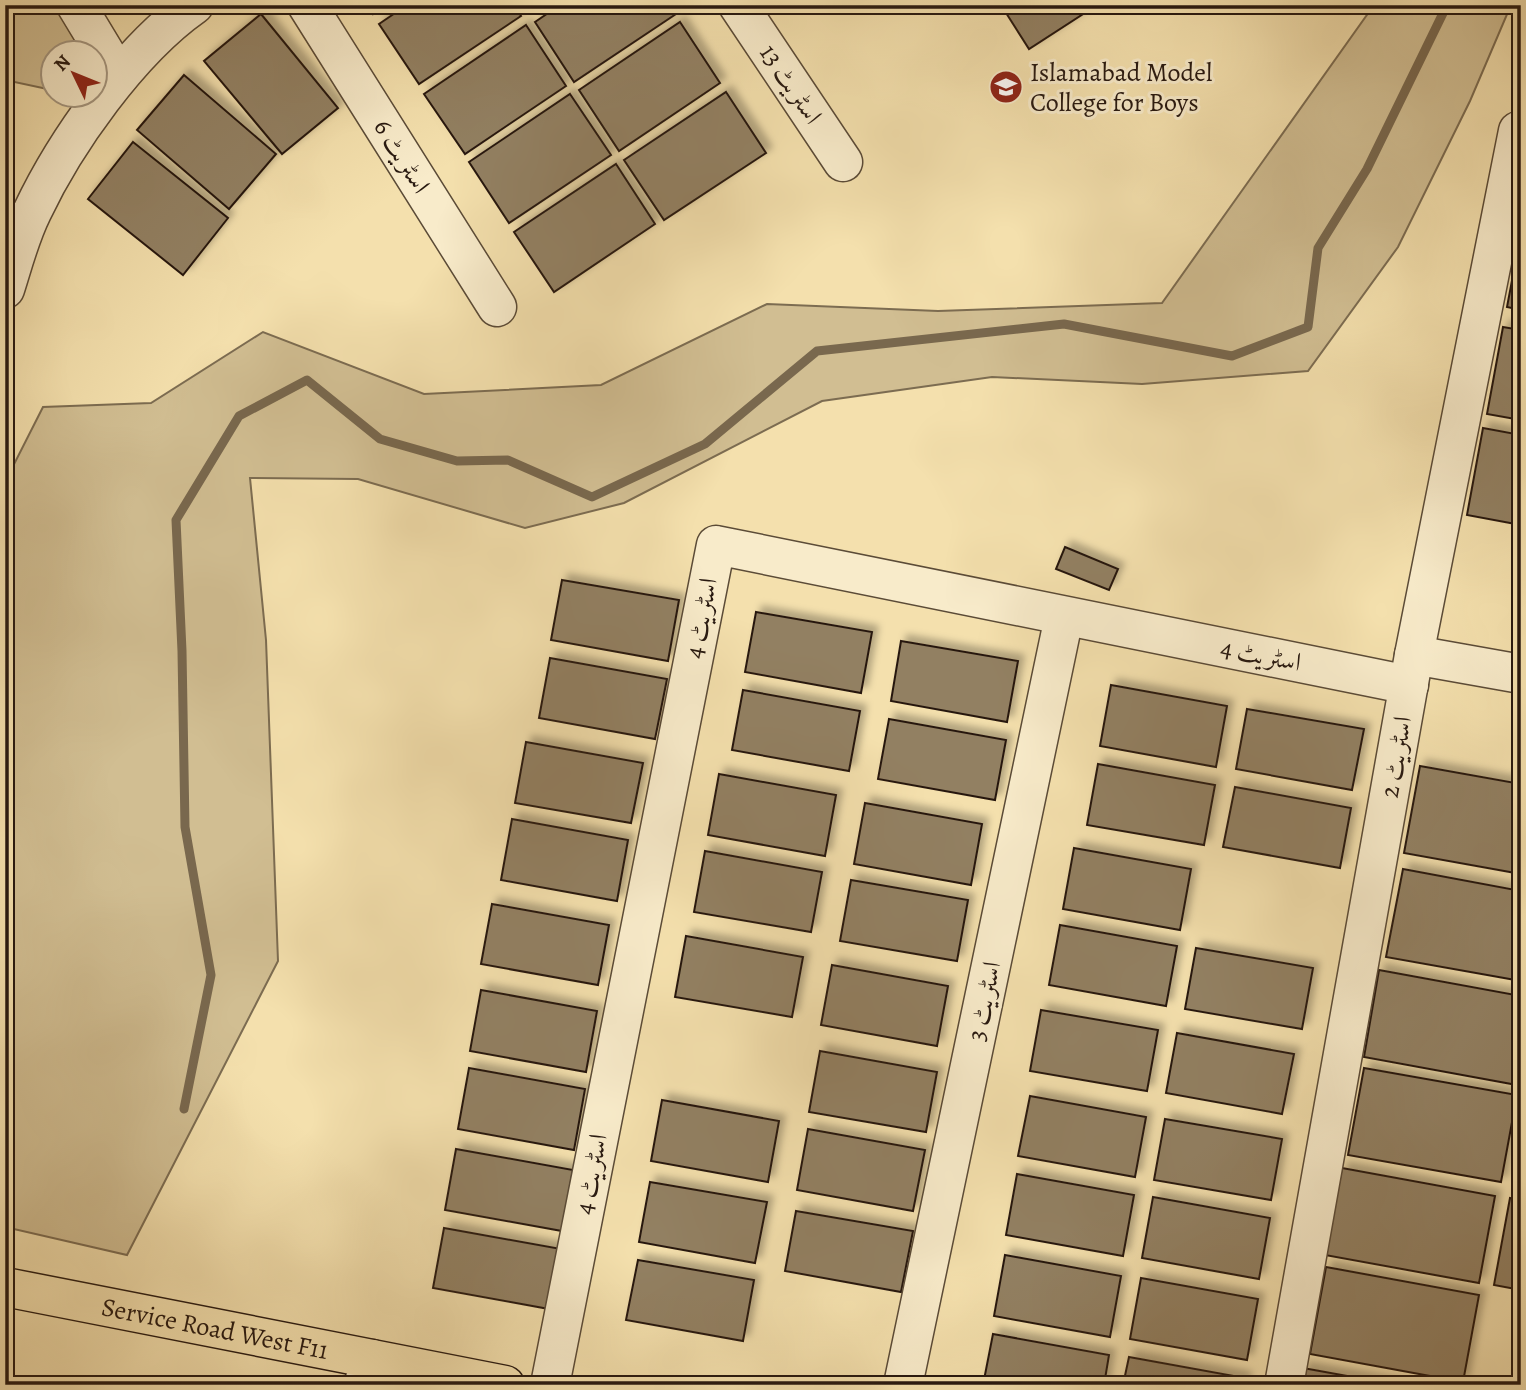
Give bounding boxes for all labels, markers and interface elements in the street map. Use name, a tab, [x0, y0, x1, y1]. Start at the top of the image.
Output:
street label: اسٹریٹ 13	[751, 37, 831, 131]
north arrow	[38, 38, 108, 108]
text: N	[48, 49, 77, 77]
place label: Islamabad Model College for Boys	[1030, 55, 1212, 120]
school or university icon: Islamabad Model College for Boys	[987, 68, 1025, 106]
street label: اسٹریٹ 6	[365, 112, 439, 200]
street label: اسٹریٹ 4	[676, 575, 726, 661]
street label: اسٹریٹ 4	[1218, 630, 1304, 680]
street label: اسٹریٹ 2	[1372, 714, 1420, 800]
street label: اسٹریٹ 3	[959, 958, 1009, 1044]
street label: اسٹریٹ 4	[566, 1131, 616, 1217]
street label: Service Road West F11	[99, 1289, 331, 1367]

